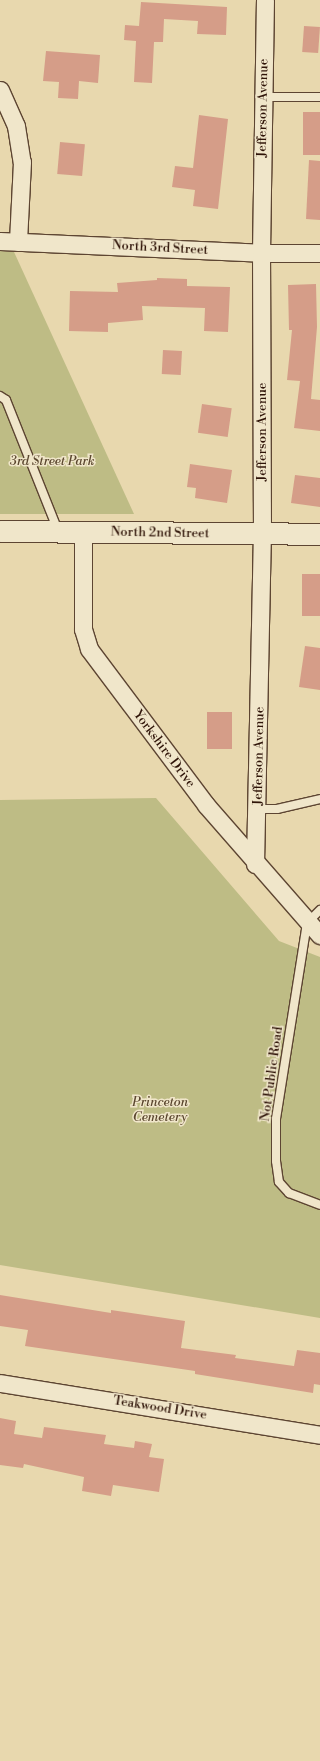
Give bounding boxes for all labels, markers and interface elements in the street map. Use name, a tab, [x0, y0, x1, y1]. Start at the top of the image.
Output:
street label: Jefferson Avenue	[254, 59, 272, 157]
street label: North 3rd Street	[112, 238, 208, 258]
street label: Jefferson Avenue	[254, 383, 270, 481]
park label: 3rd Street Park	[10, 453, 94, 469]
street label: North 2nd Street	[111, 524, 209, 542]
street label: Yorkshire Drive	[130, 707, 198, 791]
street label: Jefferson Avenue	[250, 707, 268, 805]
street label: Not Public Road	[258, 1026, 286, 1122]
park label: Princeton Cemetery	[132, 1095, 188, 1126]
street label: Teakwood Drive	[112, 1393, 208, 1423]

